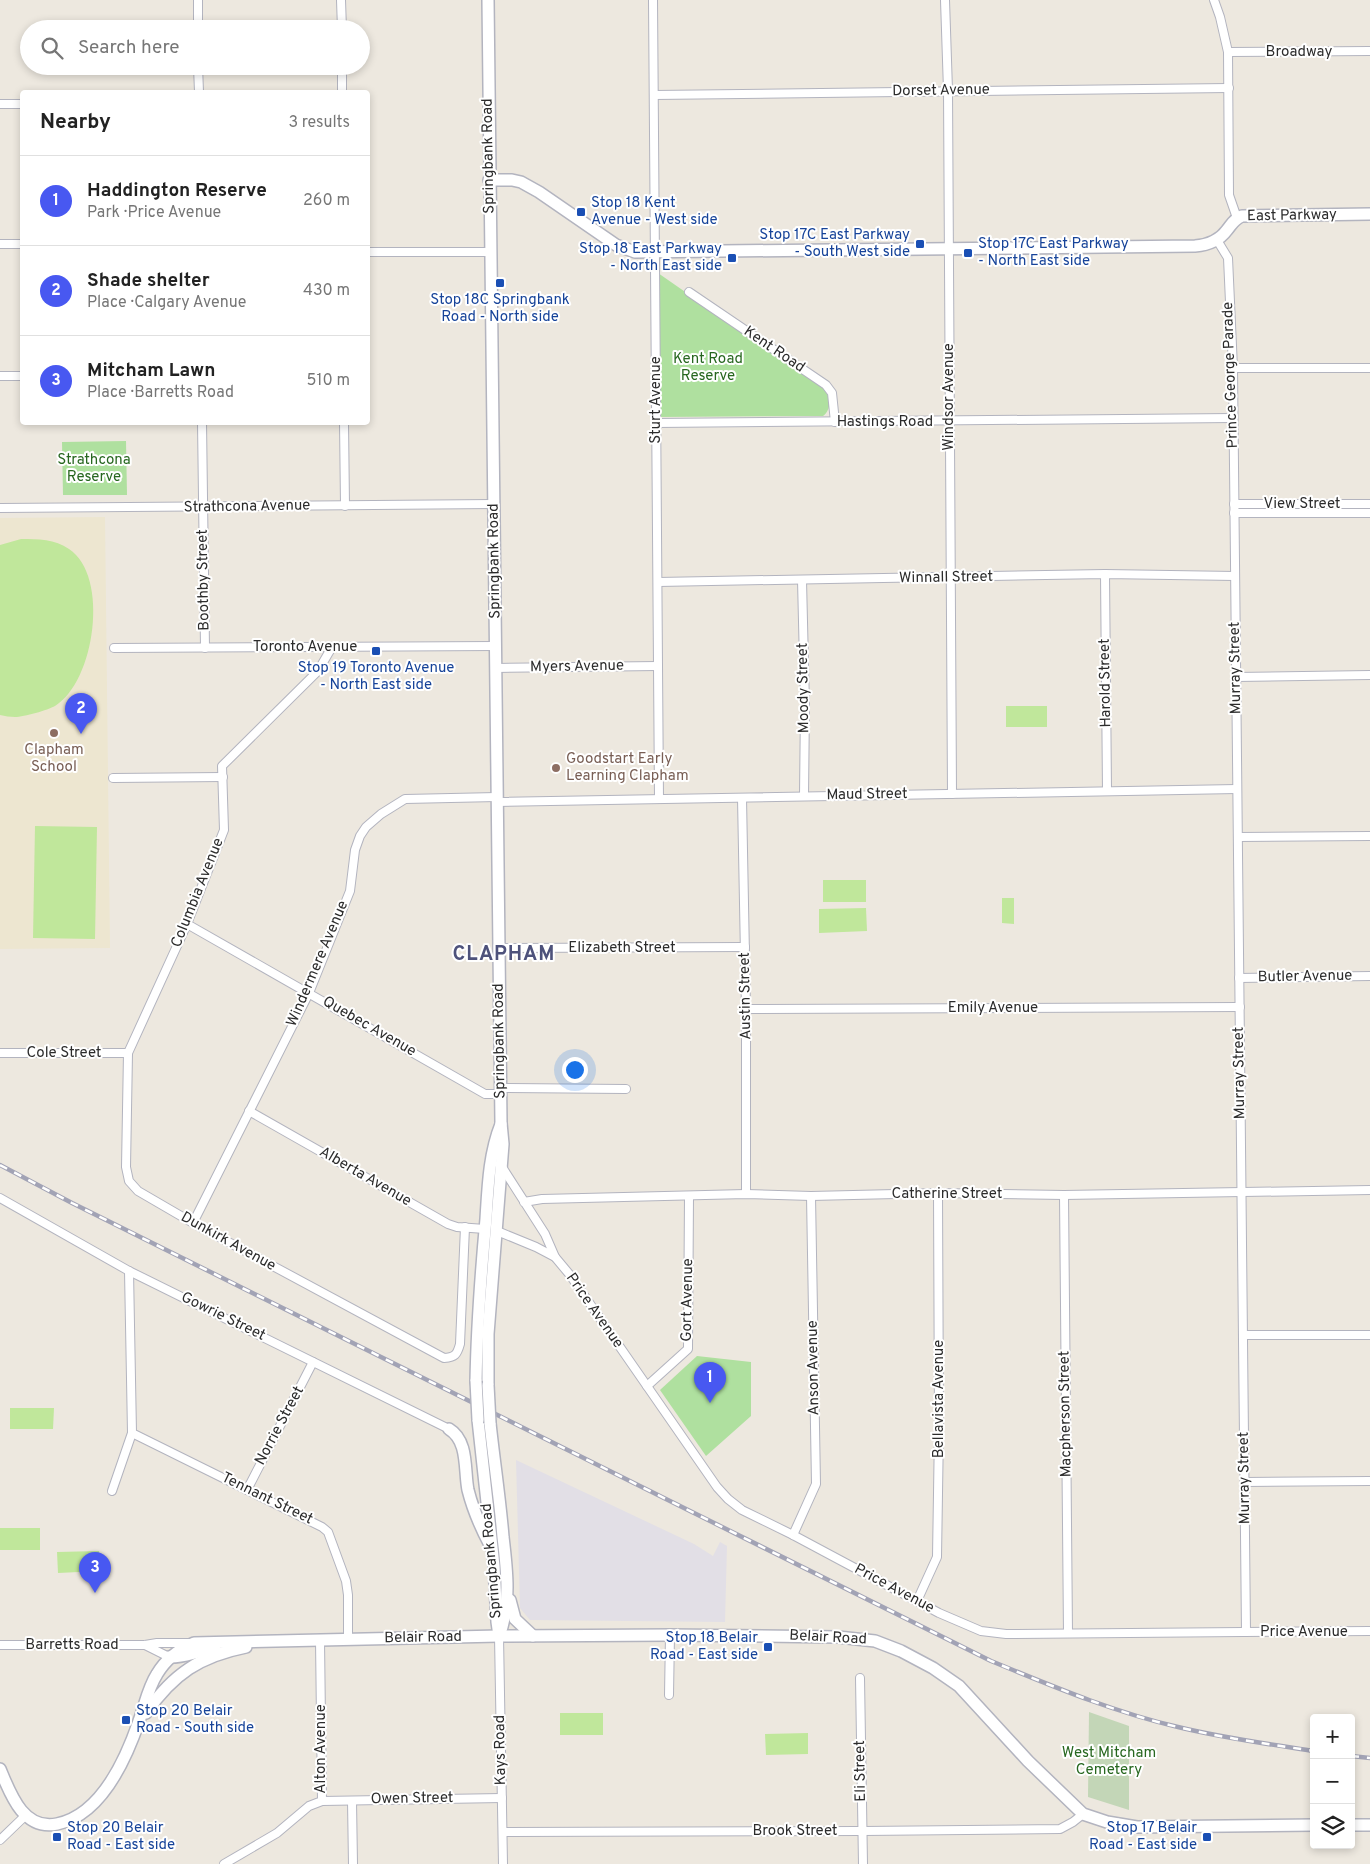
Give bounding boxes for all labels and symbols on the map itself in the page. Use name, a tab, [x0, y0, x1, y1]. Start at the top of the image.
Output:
street label: Broadway	[1266, 43, 1332, 62]
street label: Dorset Avenue	[892, 81, 990, 101]
street label: Springbank Road	[478, 98, 500, 214]
place label: Stop 18 Kent Avenue - West side	[591, 194, 718, 230]
marker: Stop 18 Kent Avenue - West side	[575, 206, 587, 218]
street label: East Parkway	[1247, 206, 1337, 226]
place label: Stop 17C East Parkway - South West side	[759, 226, 910, 262]
place label: Stop 17C East Parkway - North East side	[978, 235, 1129, 271]
marker: Stop 17C East Parkway - South West side	[914, 238, 926, 250]
place label: Stop 18 East Parkway - North East side	[579, 240, 722, 276]
marker: Stop 17C East Parkway - North East side	[962, 247, 974, 259]
marker: Stop 18 East Parkway - North East side	[726, 252, 738, 264]
marker: Stop 18C Springbank Road - North side	[494, 277, 506, 289]
place label: Stop 18C Springbank Road - North side	[430, 291, 570, 327]
street label: Prince George Parade	[1219, 301, 1243, 449]
street label: Kent Road	[740, 323, 808, 377]
street label: Windsor Avenue	[940, 343, 959, 451]
park label: Kent Road Reserve	[673, 350, 743, 386]
street label: Sturt Avenue	[647, 356, 666, 444]
street label: Hastings Road	[837, 413, 933, 432]
park label: Strathcona Reserve	[57, 451, 131, 487]
street label: View Street	[1263, 495, 1341, 514]
street label: Strathcona Avenue	[184, 496, 310, 518]
street label: Springbank Road	[484, 503, 506, 619]
street label: Boothby Street	[194, 529, 214, 631]
street label: Winnall Street	[899, 568, 993, 588]
street label: Murray Street	[1226, 622, 1246, 714]
street label: Toronto Avenue	[253, 638, 357, 657]
street label: Harold Street	[1096, 638, 1116, 728]
street label: Moody Street	[794, 643, 814, 733]
marker: Stop 19 Toronto Avenue - North East side	[370, 645, 382, 657]
street label: Myers Avenue	[530, 657, 624, 677]
place label: Stop 19 Toronto Avenue - North East side	[298, 659, 454, 695]
pin: 2	[65, 693, 97, 734]
marker: Clapham School	[48, 727, 60, 739]
place label: Clapham School	[24, 741, 84, 777]
place label: Goodstart Early Learning Clapham	[566, 750, 689, 786]
marker: Goodstart Early Learning Clapham	[550, 762, 562, 774]
street label: Maud Street	[826, 785, 908, 805]
street label: Columbia Avenue	[167, 835, 229, 951]
street label: Windermere Avenue	[283, 898, 353, 1030]
street label: Elizabeth Street	[568, 939, 676, 958]
district label: CLAPHAM	[453, 942, 555, 968]
street label: Austin Street	[736, 952, 756, 1040]
street label: Butler Avenue	[1257, 967, 1353, 987]
street label: Springbank Road	[489, 983, 511, 1099]
street label: Quebec Avenue	[319, 993, 419, 1061]
street label: Emily Avenue	[948, 999, 1038, 1018]
street label: Murray Street	[1230, 1027, 1250, 1119]
street label: Cole Street	[27, 1044, 101, 1063]
your location	[562, 1057, 588, 1083]
street label: Alberta Avenue	[315, 1143, 415, 1211]
street label: Catherine Street	[892, 1185, 1002, 1204]
street label: Dunkirk Avenue	[177, 1208, 279, 1276]
street label: Gort Avenue	[678, 1258, 698, 1342]
street label: Price Avenue	[561, 1270, 627, 1352]
street label: Gowrie Street	[178, 1288, 268, 1346]
street label: Anson Avenue	[804, 1320, 824, 1416]
street label: Bellavista Avenue	[930, 1340, 949, 1458]
street label: Macpherson Street	[1055, 1350, 1077, 1478]
pin: 1	[694, 1362, 726, 1403]
street label: Norrie Street	[251, 1383, 309, 1469]
street label: Murray Street	[1235, 1432, 1255, 1524]
street label: Tennant Street	[218, 1469, 316, 1529]
street label: Springbank Road	[478, 1503, 506, 1619]
pin: 3	[79, 1552, 111, 1593]
street label: Price Avenue	[851, 1560, 937, 1618]
street label: Price Avenue	[1260, 1623, 1348, 1642]
street label: Belair Road	[789, 1626, 867, 1650]
street label: Belair Road	[384, 1628, 462, 1648]
place label: Stop 18 Belair Road - East side	[650, 1629, 758, 1665]
street label: Barretts Road	[25, 1636, 119, 1655]
marker: Stop 18 Belair Road - East side	[762, 1641, 774, 1653]
place label: Stop 20 Belair Road - South side	[136, 1702, 254, 1738]
street label: Alton Avenue	[312, 1704, 331, 1794]
marker: Stop 20 Belair Road - South side	[120, 1714, 132, 1726]
street label: Kays Road	[491, 1715, 511, 1785]
street label: Eli Street	[851, 1740, 871, 1802]
park label: West Mitcham Cemetery	[1062, 1744, 1156, 1780]
street label: Owen Street	[370, 1789, 454, 1809]
place label: Stop 20 Belair Road - East side	[67, 1819, 175, 1855]
place label: Stop 17 Belair Road - East side	[1089, 1819, 1197, 1855]
street label: Brook Street	[752, 1822, 838, 1841]
marker: Stop 20 Belair Road - East side	[51, 1831, 63, 1843]
marker: Stop 17 Belair Road - East side	[1201, 1831, 1213, 1843]

